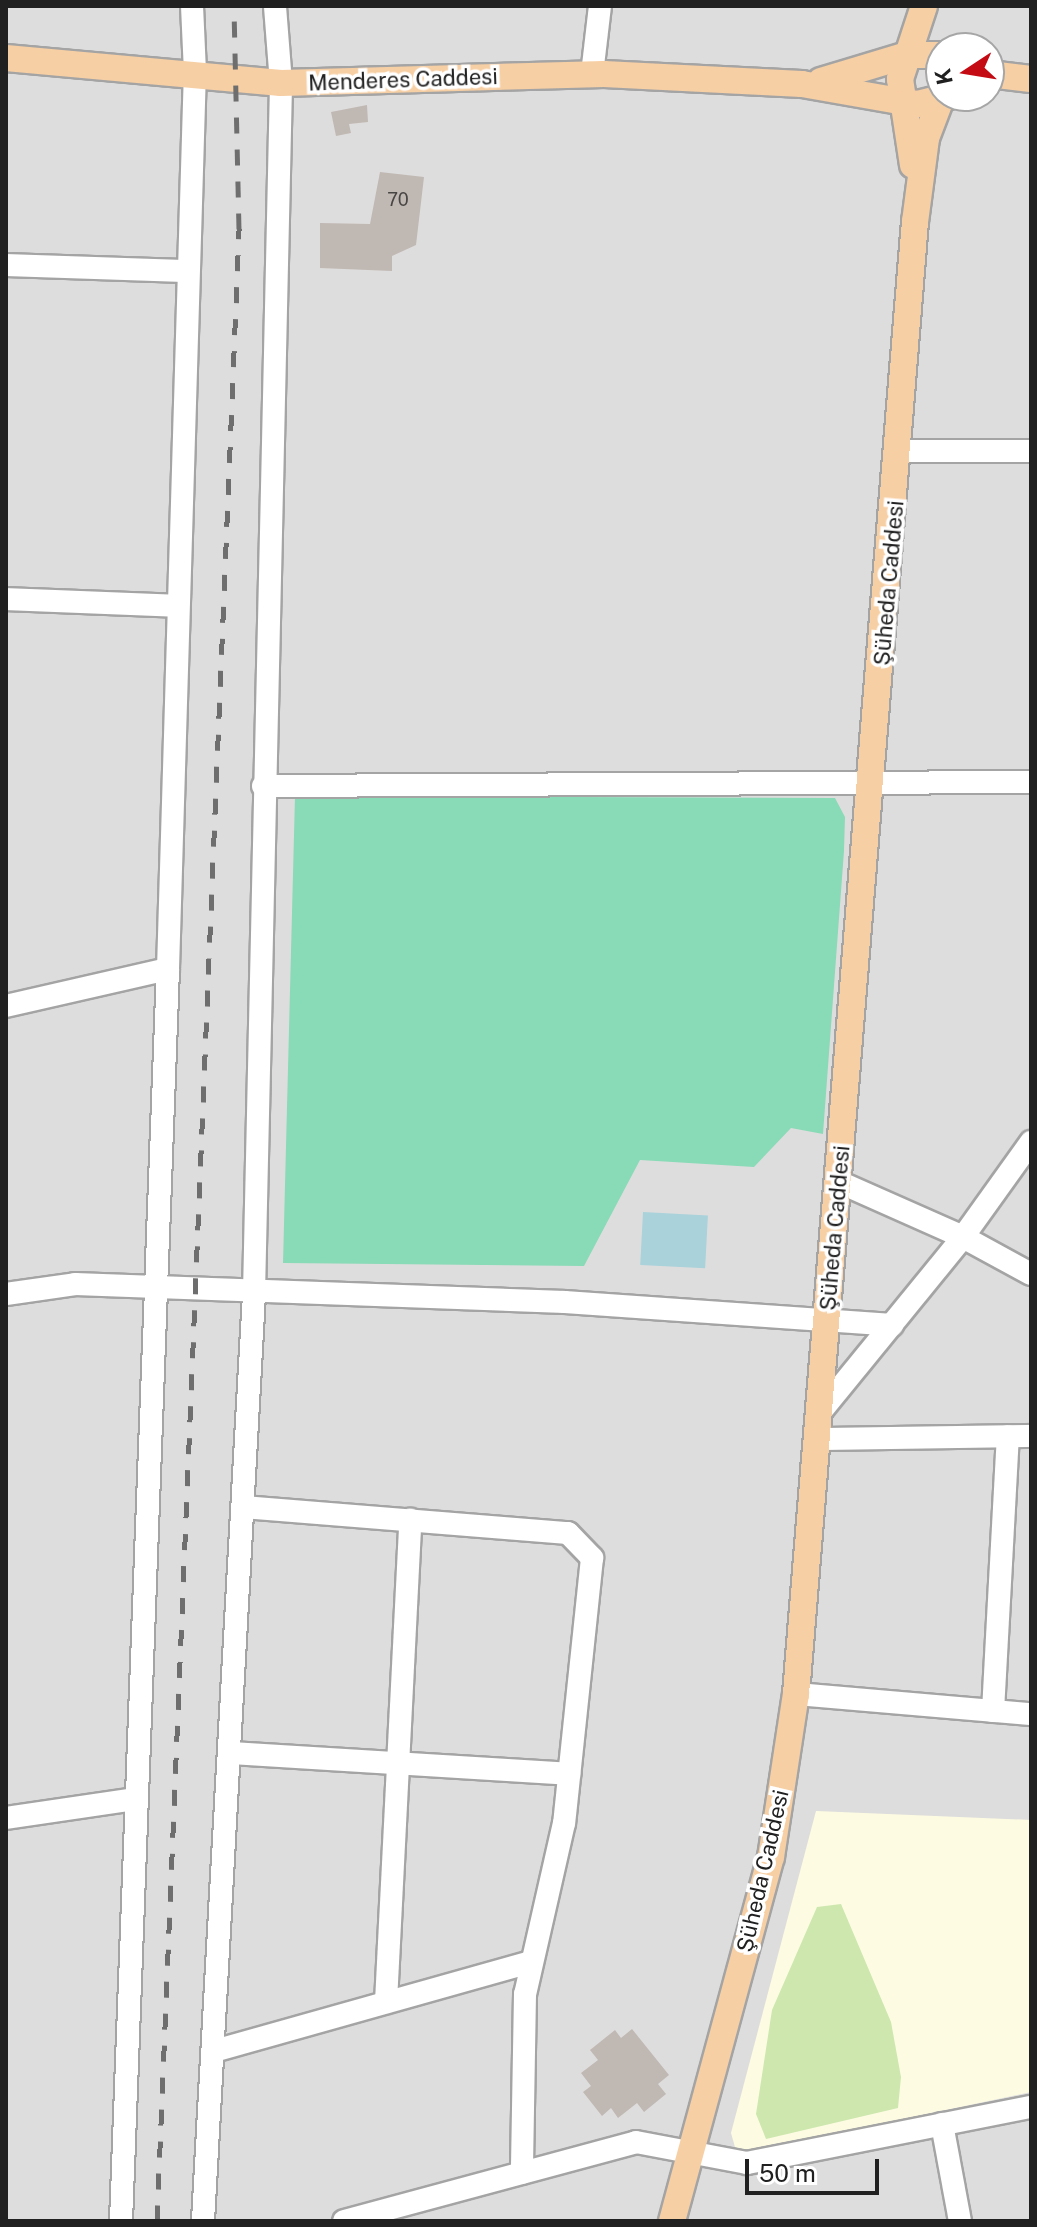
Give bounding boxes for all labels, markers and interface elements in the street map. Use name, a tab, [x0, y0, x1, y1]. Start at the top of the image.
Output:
north arrow	[925, 32, 1005, 112]
street label: Menderes Caddesi	[308, 63, 498, 97]
text: K	[929, 66, 958, 87]
house number: 70	[387, 189, 409, 211]
street label: Şüheda Caddesi	[869, 499, 909, 667]
street label: Şüheda Caddesi	[815, 1144, 855, 1312]
street label: Şüheda Caddesi	[731, 1787, 795, 1955]
scale bar	[749, 2143, 883, 2193]
text: 50 m	[759, 2159, 816, 2187]

